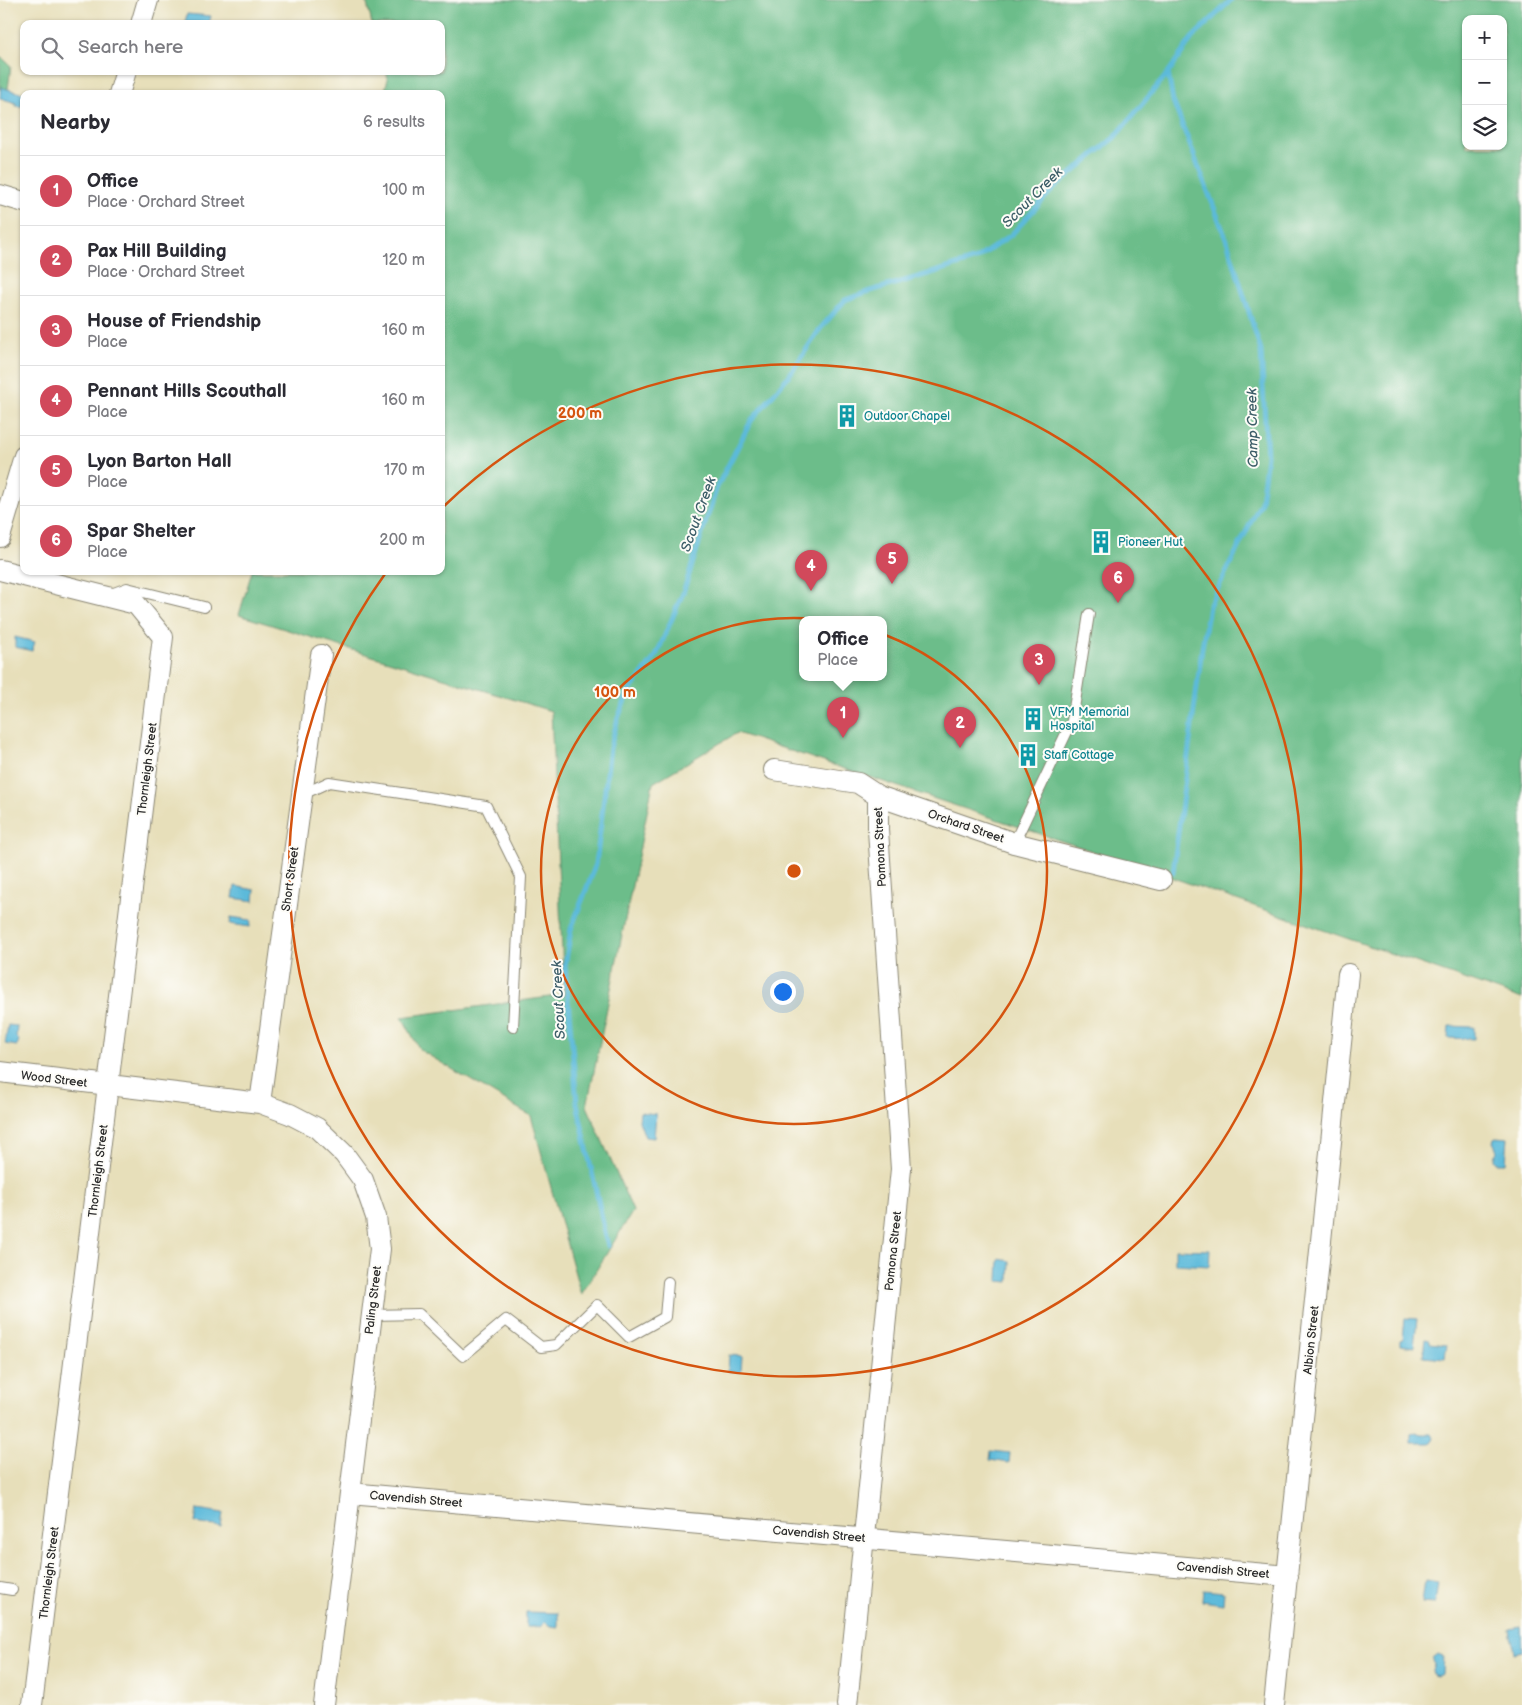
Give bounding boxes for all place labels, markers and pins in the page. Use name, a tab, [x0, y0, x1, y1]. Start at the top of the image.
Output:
building icon: Outdoor Chapel	[834, 403, 860, 429]
place label: Outdoor Chapel	[864, 409, 950, 424]
building icon: Pioneer Hut	[1088, 529, 1114, 555]
place label: Pioneer Hut	[1118, 535, 1183, 550]
pin: 5	[876, 543, 908, 584]
pin: 4	[795, 550, 827, 591]
pin: 6	[1102, 562, 1134, 603]
pin: 3	[1023, 644, 1055, 685]
pin: 1	[827, 697, 859, 738]
place label: VFM Memorial Hospital	[1050, 705, 1129, 734]
building icon: VFM Memorial Hospital	[1020, 706, 1046, 732]
pin: 2	[944, 707, 976, 748]
building icon: Staff Cottage	[1015, 742, 1041, 768]
place label: Staff Cottage	[1044, 748, 1114, 763]
centre of rings	[785, 862, 803, 880]

